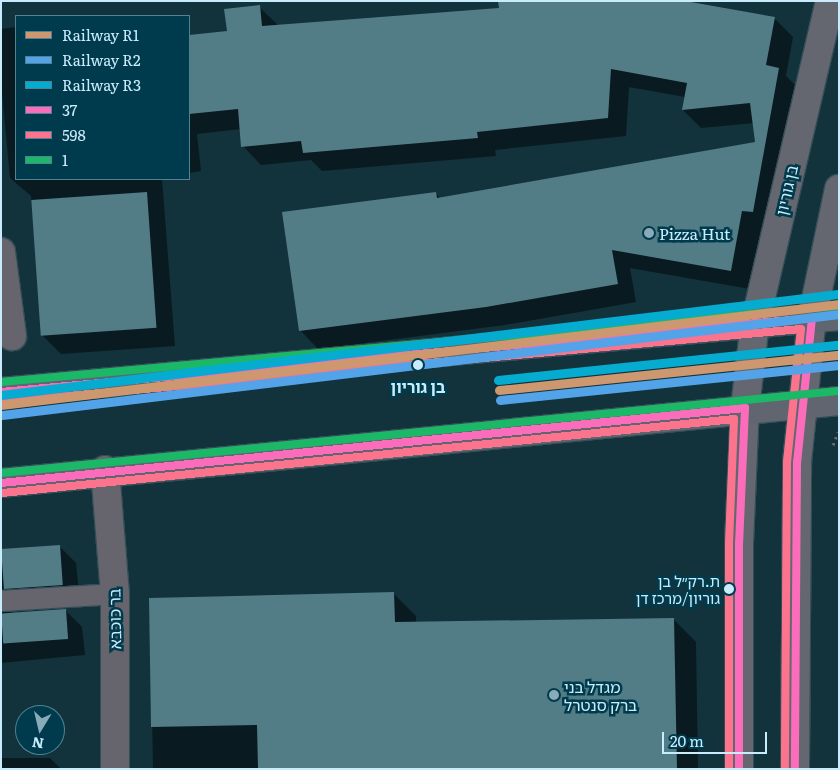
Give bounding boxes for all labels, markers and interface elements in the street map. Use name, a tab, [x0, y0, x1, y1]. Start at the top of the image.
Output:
legend	[15, 15, 190, 180]
text: Railway R1	[62, 23, 139, 46]
text: Railway R2	[62, 48, 141, 71]
text: Railway R3	[62, 73, 141, 96]
text: 37	[62, 98, 77, 121]
text: 598	[62, 123, 86, 146]
text: 1	[62, 148, 68, 171]
street label: בן גוריון	[771, 163, 801, 217]
place label: Pizza Hut	[659, 223, 731, 243]
marker: Pizza Hut	[643, 227, 655, 239]
marker: בן גוריון	[409, 356, 427, 374]
place label: בן גוריון	[390, 376, 446, 396]
place label: ת.רק״ל בן גוריון/מרכז דן	[636, 571, 720, 606]
marker: ת.רק״ל בן גוריון/מרכז דן	[724, 584, 734, 594]
street label: בר כוכבא	[104, 588, 124, 650]
place label: מגדל בני ברק סנטרל	[564, 676, 637, 714]
marker: מגדל בני ברק סנטרל	[548, 689, 560, 701]
north arrow	[15, 705, 65, 755]
scale bar	[665, 722, 770, 754]
text: 20 m	[670, 729, 704, 752]
text: N	[30, 733, 45, 755]

